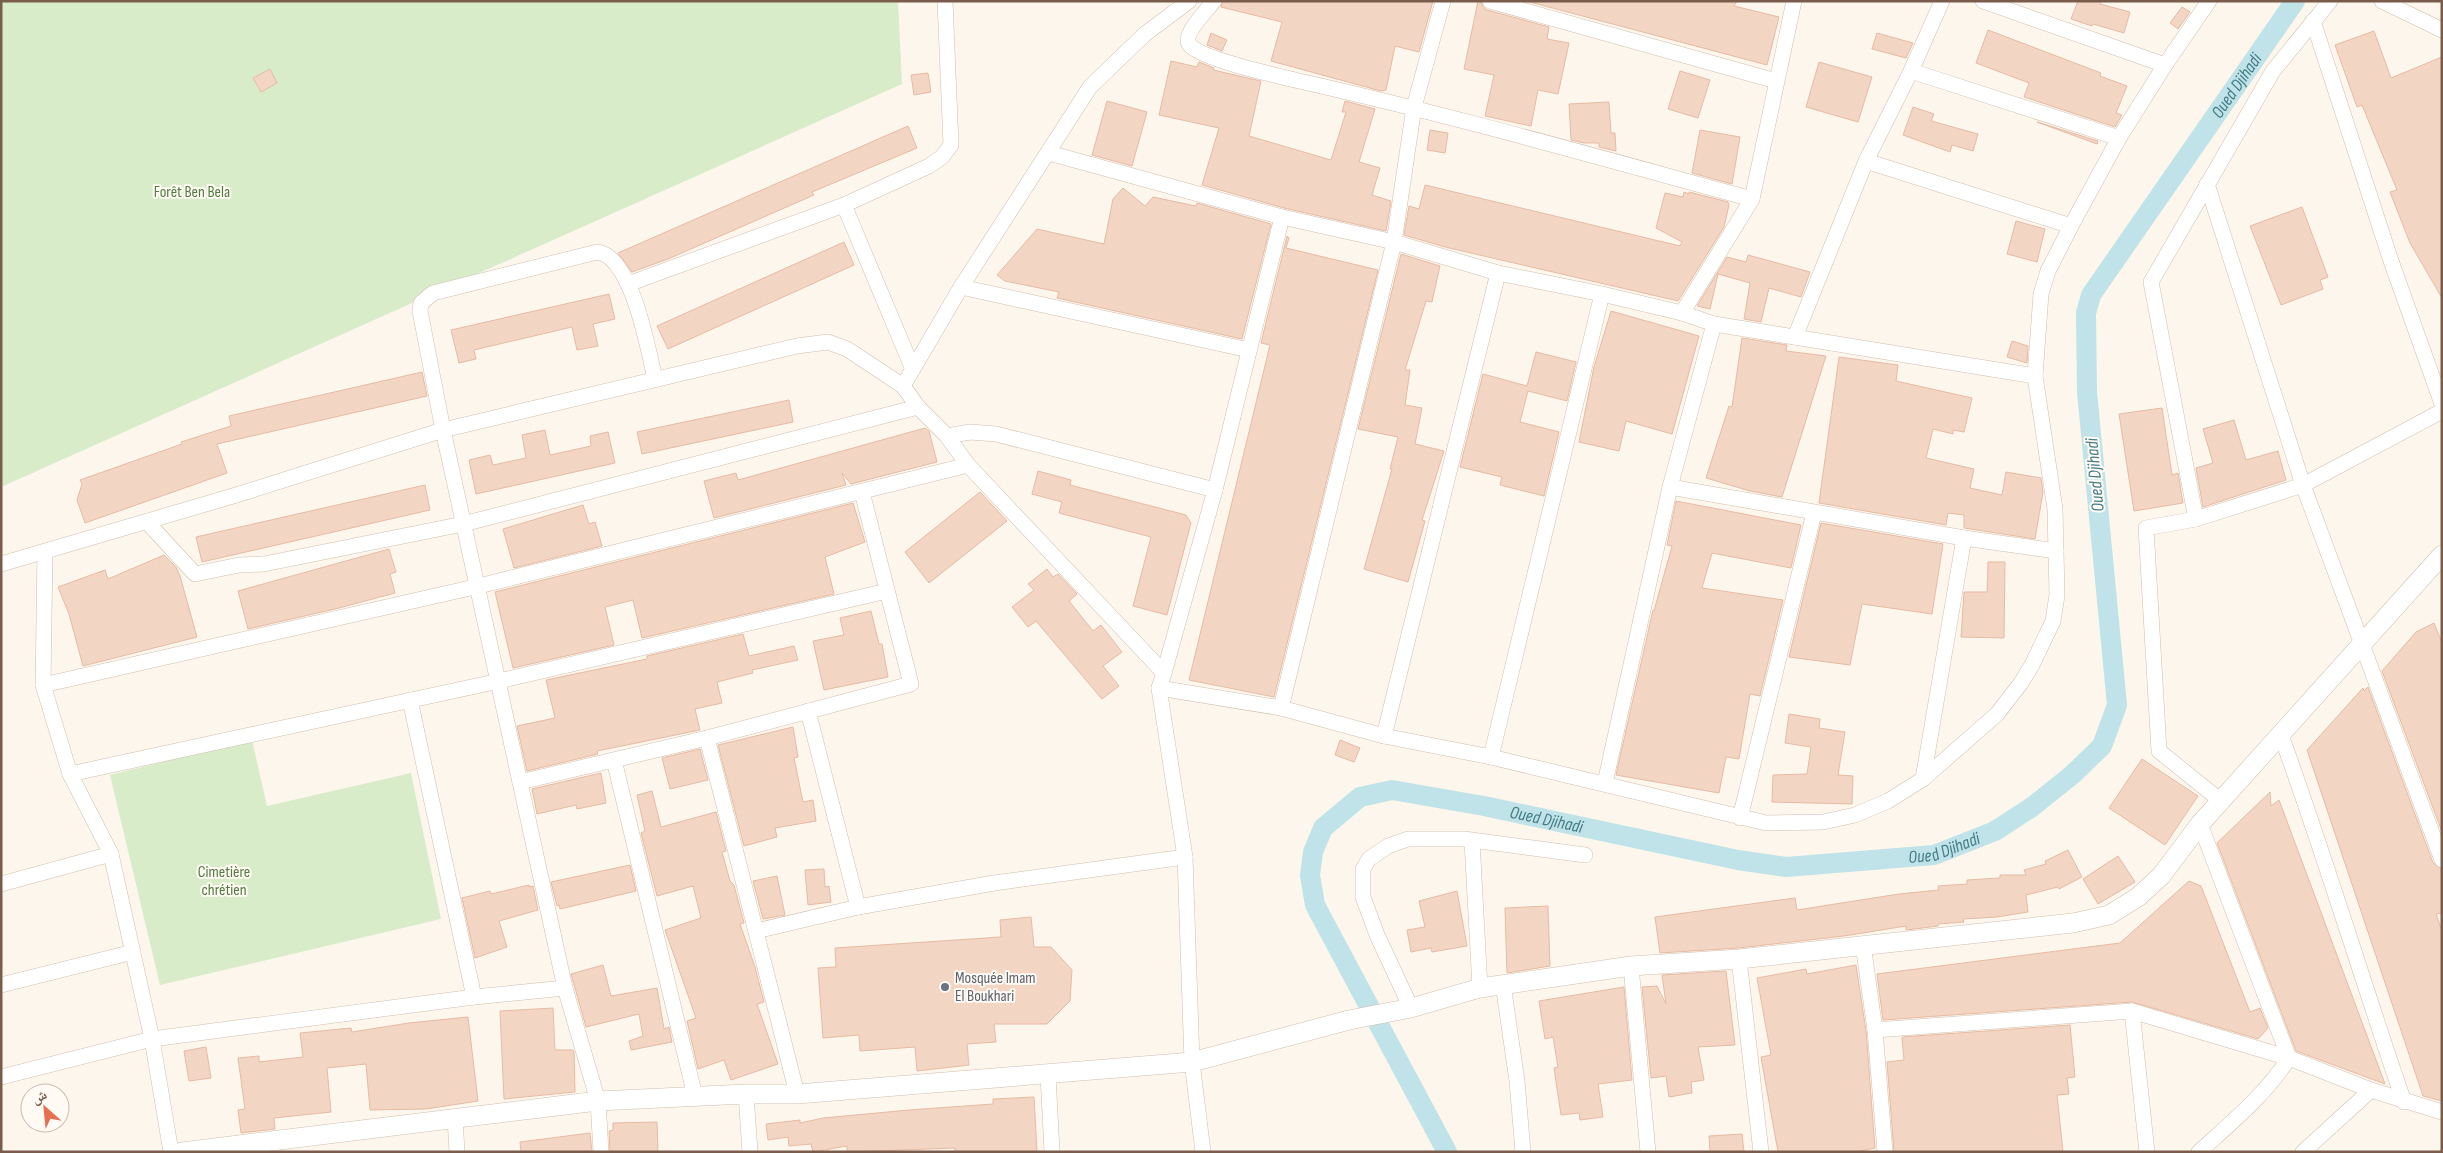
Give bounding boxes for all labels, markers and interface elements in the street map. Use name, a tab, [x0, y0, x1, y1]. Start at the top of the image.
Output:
water label: Oued Djihadi	[2207, 49, 2266, 122]
park label: Forêt Ben Bela	[154, 183, 230, 202]
water label: Oued Djihadi	[2081, 437, 2109, 513]
water label: Oued Djihadi	[1508, 801, 1586, 837]
water label: Oued Djihadi	[1908, 827, 1983, 868]
park label: Cimetière chrétien	[198, 863, 250, 900]
place label: Mosquée Imam El Boukhari	[955, 969, 1036, 1006]
marker: Mosquée Imam El Boukhari	[939, 981, 951, 993]
north arrow	[20, 1083, 70, 1133]
text: ش	[29, 1086, 50, 1108]

